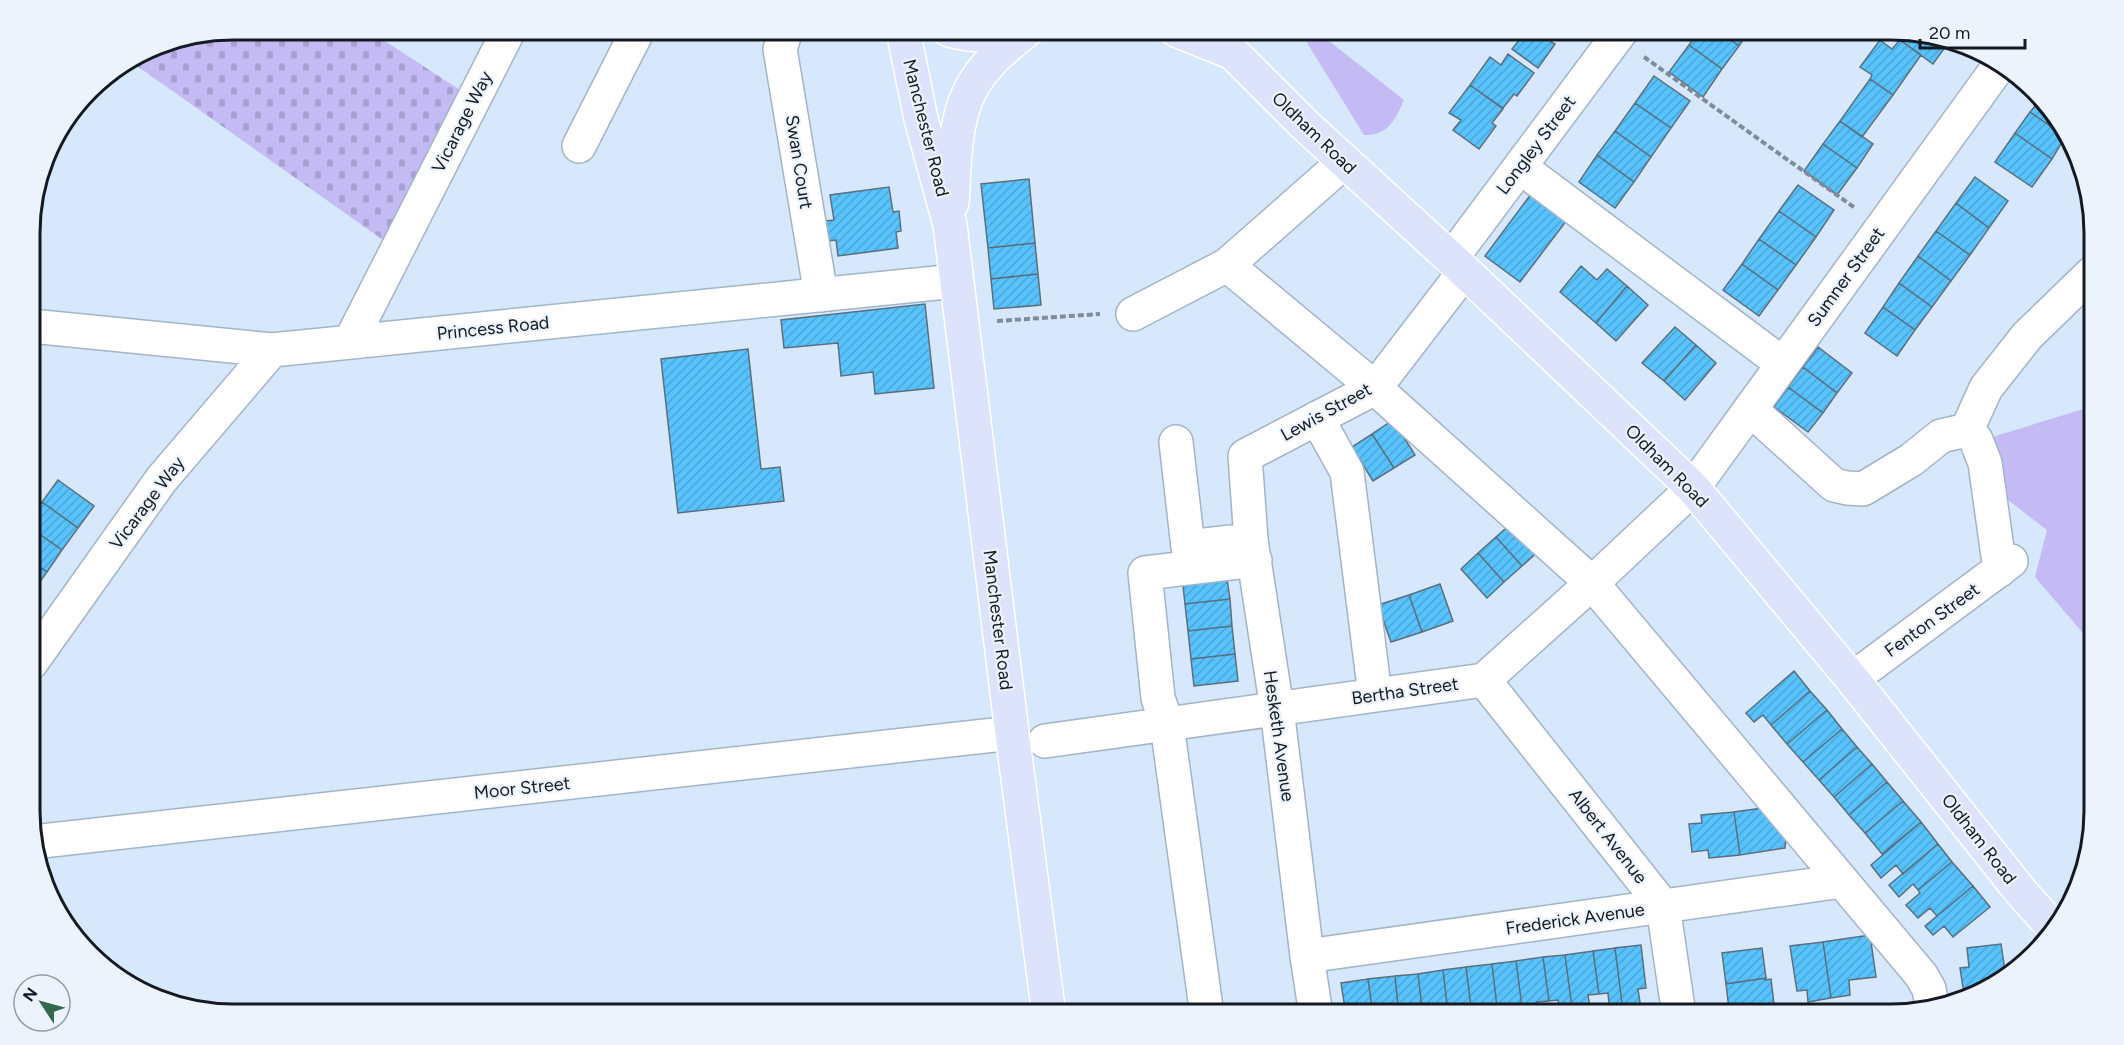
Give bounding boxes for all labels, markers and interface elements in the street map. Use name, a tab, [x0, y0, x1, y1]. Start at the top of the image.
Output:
scale bar	[1920, 12, 2025, 50]
text: 20 m	[1929, 22, 1970, 44]
street label: Manchester Road	[898, 57, 954, 199]
street label: Vicarage Way	[427, 67, 497, 176]
street label: Oldham Road	[1267, 87, 1361, 179]
street label: Longley Street	[1492, 91, 1580, 199]
street label: Swan Court	[781, 113, 817, 211]
street label: Sumner Street	[1803, 223, 1889, 331]
street label: Princess Road	[436, 311, 550, 345]
street label: Lewis Street	[1277, 378, 1375, 446]
street label: Oldham Road	[1621, 420, 1713, 512]
street label: Vicarage Way	[105, 452, 189, 554]
street label: Manchester Road	[978, 549, 1018, 691]
street label: Fenton Street	[1880, 578, 1984, 662]
street label: Hesketh Avenue	[1259, 669, 1299, 803]
street label: Bertha Street	[1350, 673, 1460, 709]
street label: Moor Street	[473, 772, 572, 804]
street label: Albert Avenue	[1564, 784, 1652, 888]
street label: Oldham Road	[1937, 789, 2021, 889]
street label: Frederick Avenue	[1504, 898, 1646, 940]
north arrow	[12, 973, 72, 1033]
text: N	[19, 984, 42, 1005]

